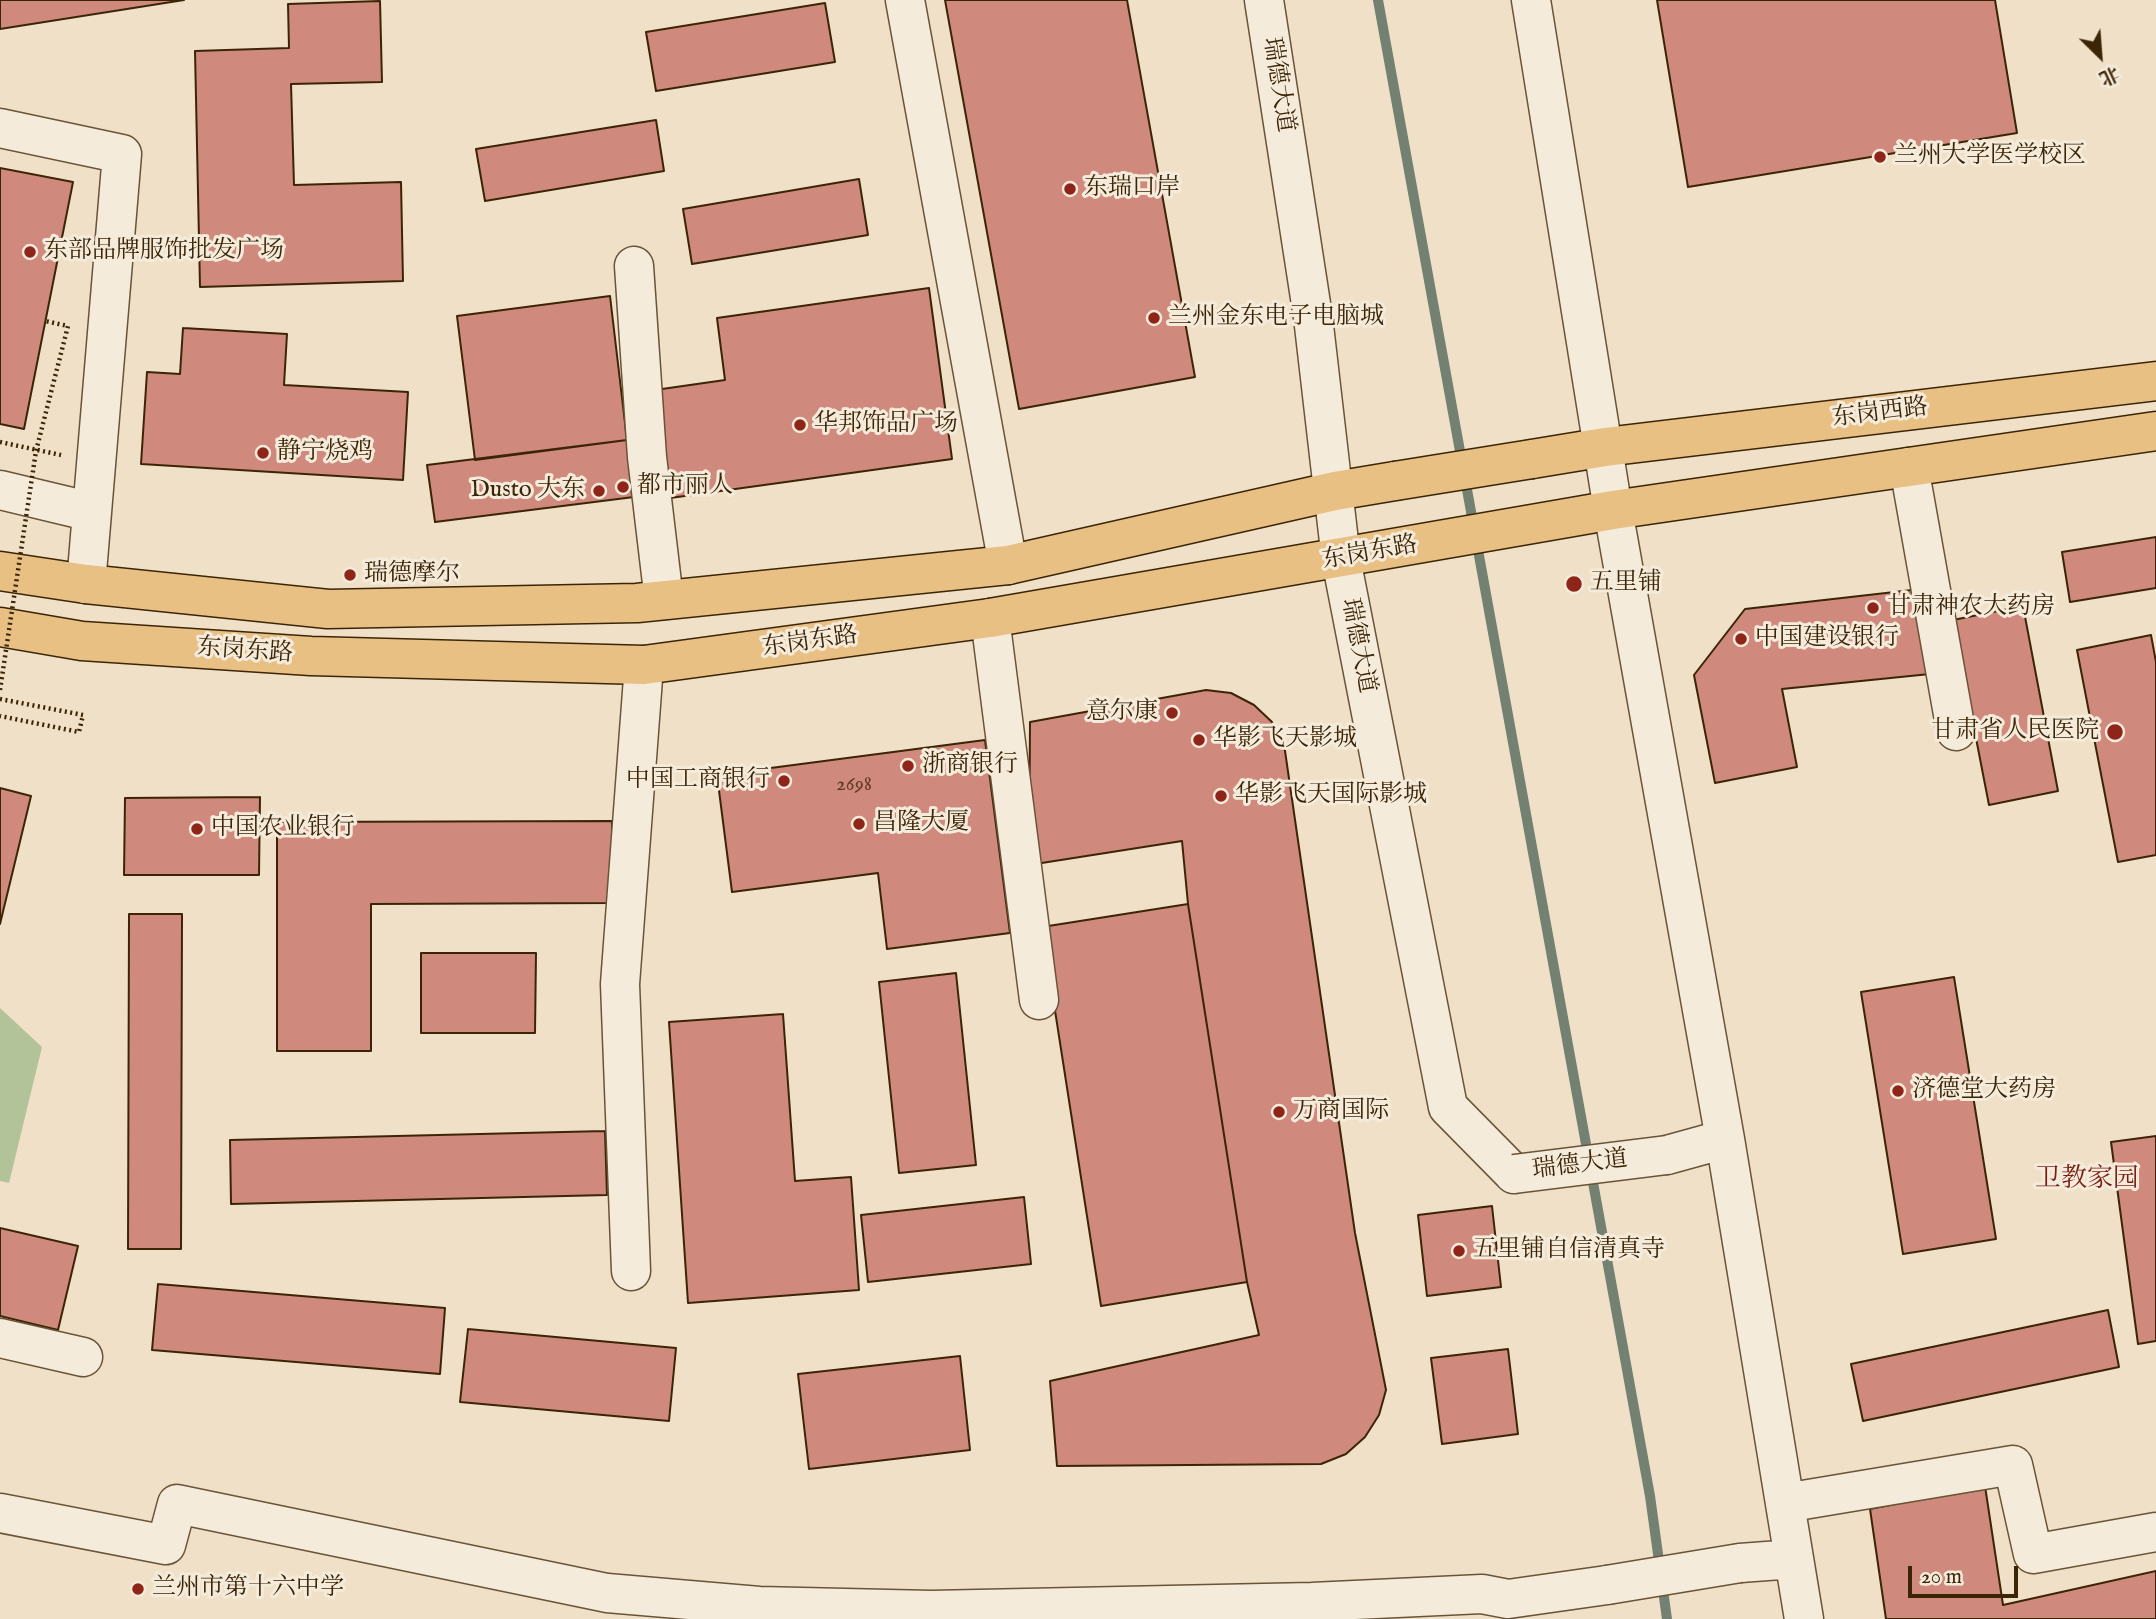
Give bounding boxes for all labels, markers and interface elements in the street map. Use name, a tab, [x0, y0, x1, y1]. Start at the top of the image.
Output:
north arrow	[2065, 21, 2135, 91]
street label: 瑞德大道	[1255, 35, 1299, 135]
text: 北	[2095, 60, 2123, 90]
place label: 兰州大学医学校区	[1894, 143, 2086, 171]
marker: 兰州大学医学校区	[1872, 149, 1888, 165]
place label: 东瑞口岸	[1084, 175, 1180, 203]
marker: 东瑞口岸	[1062, 181, 1078, 197]
place label: 东部品牌服饰批发广场	[44, 238, 284, 266]
marker: 东部品牌服饰批发广场	[22, 244, 38, 260]
place label: 兰州金东电子电脑城	[1168, 304, 1384, 332]
marker: 兰州金东电子电脑城	[1146, 310, 1162, 326]
street label: 东岗西路	[1831, 394, 1929, 434]
place label: 华邦饰品广场	[814, 411, 958, 439]
marker: 华邦饰品广场	[792, 417, 808, 433]
place label: 静宁烧鸡	[277, 439, 373, 467]
marker: 静宁烧鸡	[255, 445, 271, 461]
place label: 都市丽人	[637, 473, 733, 501]
place label: Dusto 大东	[471, 477, 585, 505]
marker: 都市丽人	[615, 479, 631, 495]
marker: Dusto 大东	[591, 483, 607, 499]
street label: 东岗东路	[1320, 531, 1420, 577]
place label: 瑞德摩尔	[364, 561, 460, 589]
marker: 瑞德摩尔	[342, 567, 358, 583]
place label: 五里铺	[1590, 570, 1662, 598]
marker: 五里铺	[1564, 574, 1584, 594]
place label: 甘肃神农大药房	[1887, 594, 2055, 622]
street label: 瑞德大道	[1334, 596, 1380, 696]
marker: 甘肃神农大药房	[1865, 600, 1881, 616]
street label: 东岗东路	[760, 622, 860, 664]
place label: 中国建设银行	[1755, 625, 1899, 653]
marker: 中国建设银行	[1733, 631, 1749, 647]
street label: 东岗东路	[196, 634, 294, 670]
place label: 意尔康	[1086, 699, 1158, 727]
marker: 意尔康	[1164, 705, 1180, 721]
place label: 甘肃省人民医院	[1931, 718, 2099, 746]
marker: 甘肃省人民医院	[2105, 722, 2125, 742]
place label: 华影飞天影城	[1213, 726, 1357, 754]
marker: 华影飞天影城	[1191, 732, 1207, 748]
place label: 浙商银行	[922, 752, 1018, 780]
marker: 浙商银行	[900, 758, 916, 774]
place label: 中国工商银行	[626, 767, 770, 795]
marker: 中国工商银行	[776, 773, 792, 789]
house number: 2698	[836, 773, 872, 799]
place label: 华影飞天国际影城	[1235, 782, 1427, 810]
marker: 华影飞天国际影城	[1213, 788, 1229, 804]
place label: 昌隆大厦	[873, 810, 969, 838]
place label: 中国农业银行	[211, 815, 355, 843]
marker: 昌隆大厦	[851, 816, 867, 832]
marker: 中国农业银行	[189, 821, 205, 837]
place label: 济德堂大药房	[1912, 1077, 2056, 1105]
marker: 济德堂大药房	[1890, 1083, 1906, 1099]
place label: 万商国际	[1293, 1098, 1389, 1126]
marker: 万商国际	[1271, 1104, 1287, 1120]
street label: 瑞德大道	[1531, 1146, 1629, 1186]
district label: 卫教家园	[2035, 1165, 2139, 1197]
place label: 五里铺自信清真寺	[1473, 1237, 1665, 1265]
marker: 五里铺自信清真寺	[1451, 1243, 1467, 1259]
scale bar	[1911, 1552, 2021, 1596]
text: 20 m	[1921, 1564, 1962, 1591]
place label: 兰州市第十六中学	[152, 1575, 344, 1603]
marker: 兰州市第十六中学	[130, 1581, 146, 1597]

